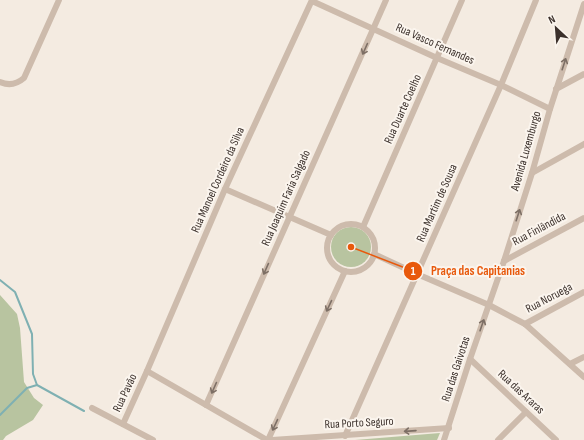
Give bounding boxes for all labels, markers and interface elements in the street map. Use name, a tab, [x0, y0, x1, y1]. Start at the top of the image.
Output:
north arrow	[536, 8, 576, 48]
text: N	[546, 12, 557, 27]
street label: Rua Vasco Fernandes	[393, 20, 477, 68]
one-way arrow	[361, 42, 369, 54]
one-way arrow	[561, 58, 569, 70]
street label: Rua Duarte Coelho	[381, 72, 425, 146]
street label: Avenida Luxemburgo	[507, 109, 545, 194]
street label: Rua Manoel Cordeiro da Silva	[188, 124, 248, 235]
street label: Rua Joaquim Faria Salgado	[258, 148, 314, 248]
street label: Rua Martim de Sousa	[413, 161, 461, 244]
street label: Rua Finlândida	[510, 209, 568, 249]
one-way arrow	[515, 209, 522, 222]
callout: Praça das Capitanias	[403, 258, 533, 283]
one-way arrow	[262, 263, 269, 275]
text: Praça das Capitanias	[431, 263, 525, 279]
text: 1	[411, 264, 416, 279]
street label: Rua Noruega	[523, 279, 575, 317]
one-way arrow	[325, 300, 332, 312]
one-way arrow	[479, 318, 486, 331]
street label: Rua das Gaivotas	[438, 334, 474, 404]
street label: Rua das Araras	[495, 367, 547, 417]
street label: Rua Pavão	[110, 371, 140, 415]
one-way arrow	[210, 382, 217, 394]
street label: Rua Porto Seguro	[324, 414, 394, 432]
one-way arrow	[271, 418, 278, 430]
one-way arrow	[404, 428, 417, 435]

